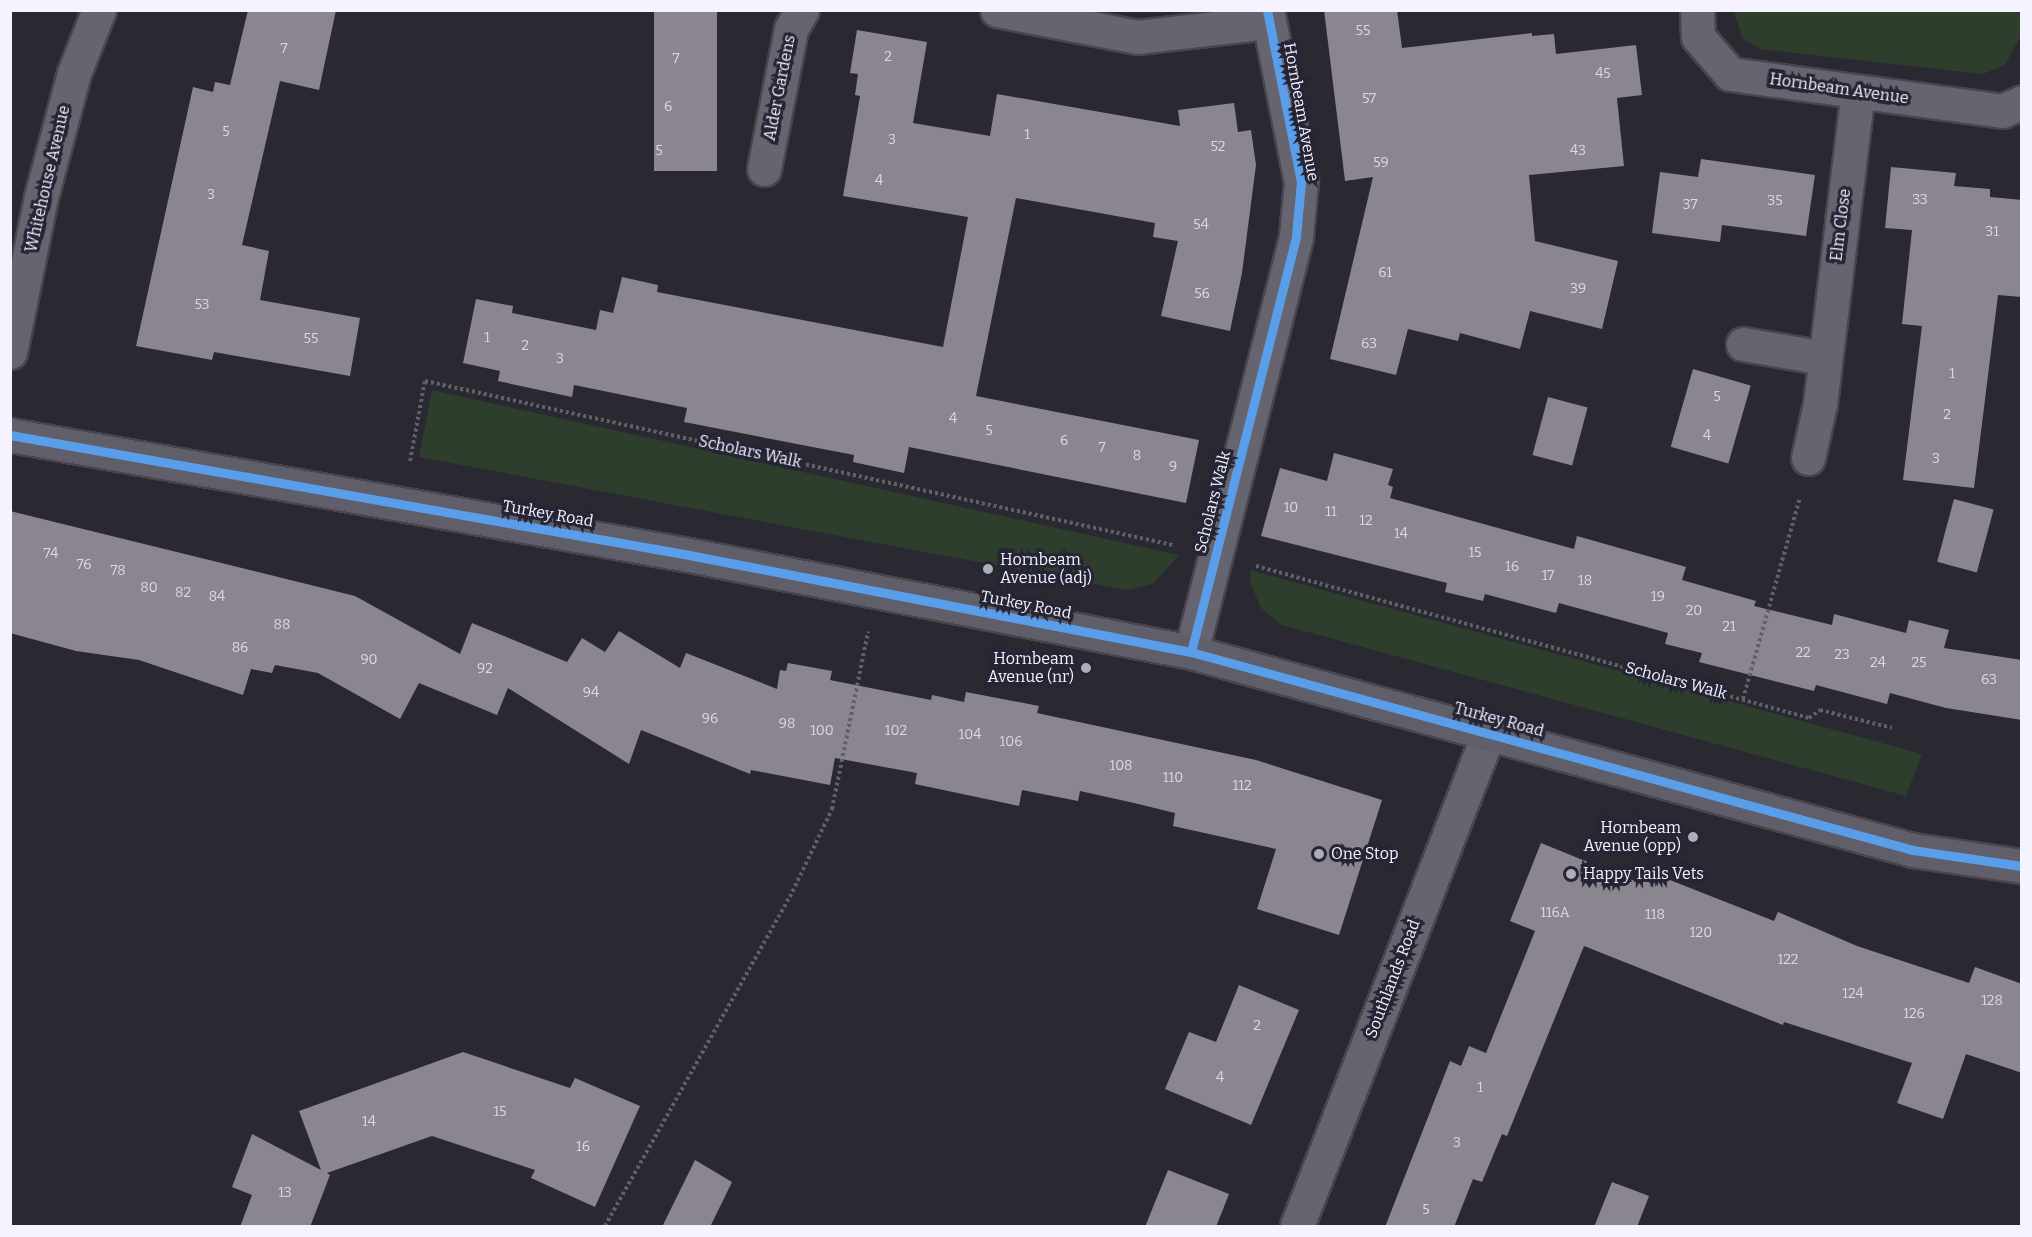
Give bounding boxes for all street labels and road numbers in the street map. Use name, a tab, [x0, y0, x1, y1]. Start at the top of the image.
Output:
street label: Alder Gardens	[760, 33, 800, 143]
street label: Hornbeam Avenue	[1279, 41, 1323, 183]
street label: Hornbeam Avenue	[1768, 70, 1910, 108]
street label: Whitehouse Avenue	[22, 104, 74, 254]
street label: Elm Close	[1827, 188, 1855, 262]
street label: Scholars Walk	[697, 432, 803, 472]
street label: Scholars Walk	[1191, 449, 1235, 555]
street label: Turkey Road	[501, 497, 595, 531]
street label: Turkey Road	[979, 587, 1073, 623]
street label: Scholars Walk	[1623, 658, 1729, 704]
street label: Turkey Road	[1452, 699, 1546, 741]
street label: Southlands Road	[1362, 917, 1424, 1041]

